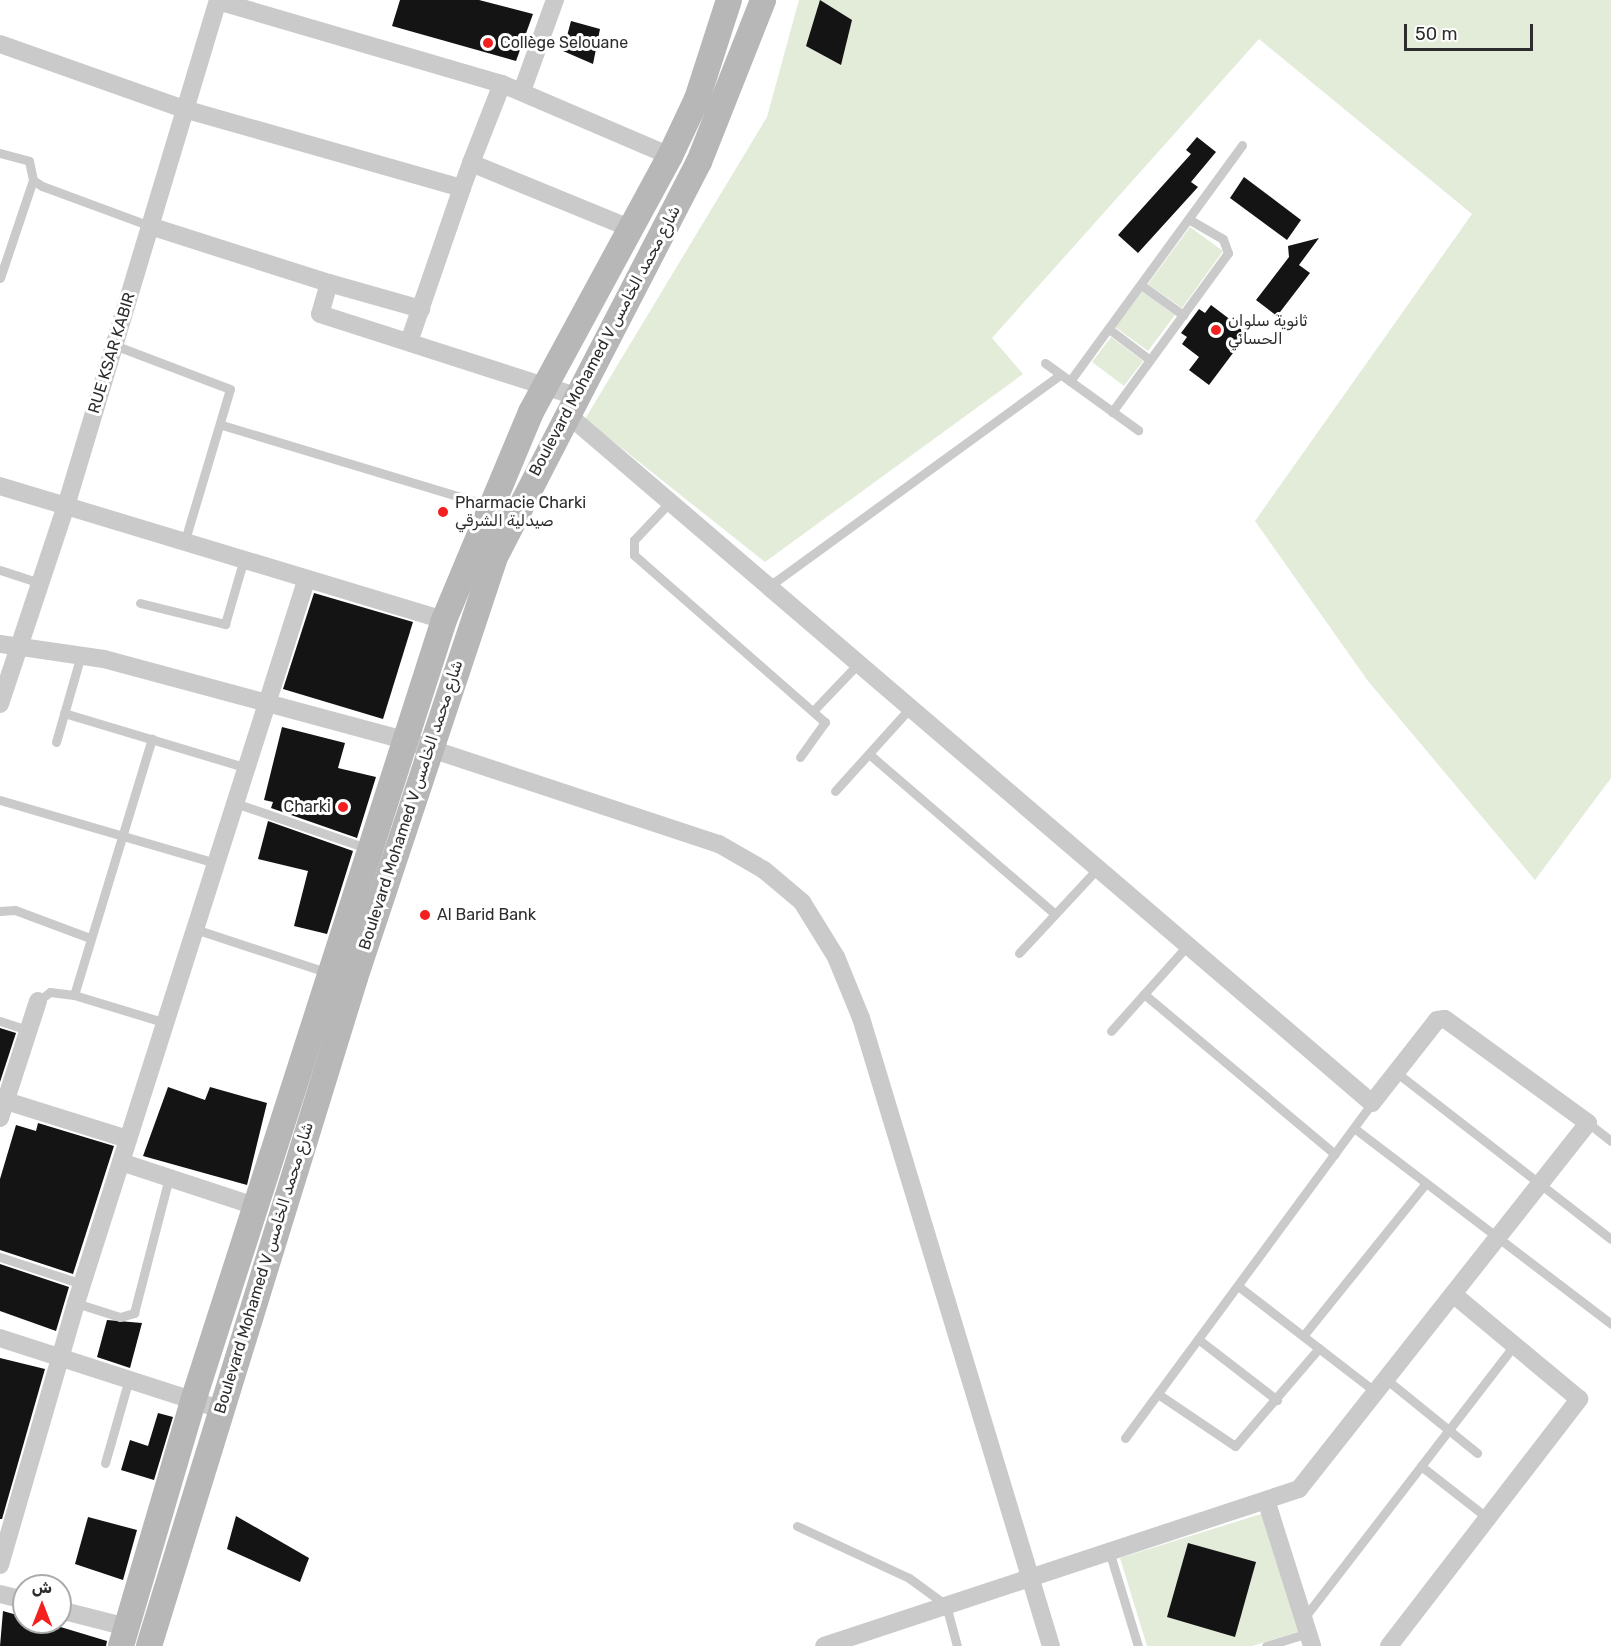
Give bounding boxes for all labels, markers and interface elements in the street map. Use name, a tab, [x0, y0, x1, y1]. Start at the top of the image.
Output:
scale bar	[1407, 12, 1536, 50]
text: 50 m	[1415, 23, 1458, 45]
place label: Collège Selouane	[500, 33, 628, 53]
marker: Collège Selouane	[481, 36, 495, 50]
street label: Boulevard Mohamed V شارع محمد الخامس	[525, 202, 685, 480]
street label: RUE KSAR KABIR	[84, 290, 140, 416]
place label: ثانوية سلوان الحساني	[1228, 311, 1308, 349]
marker: ثانوية سلوان الحساني	[1209, 323, 1223, 337]
place label: Pharmacie Charki صيدلية الشرقي	[455, 493, 586, 531]
marker: Pharmacie Charki صيدلية الشرقي	[436, 505, 450, 519]
street label: Boulevard Mohamed V شارع محمد الخامس	[355, 657, 467, 953]
place label: Charki	[284, 797, 331, 817]
marker: Charki	[336, 800, 350, 814]
place label: Al Barid Bank	[437, 905, 536, 925]
marker: Al Barid Bank	[418, 908, 432, 922]
street label: Boulevard Mohamed V شارع محمد الخامس	[210, 1120, 318, 1416]
north arrow	[12, 1574, 72, 1634]
text: ش	[32, 1578, 52, 1597]

